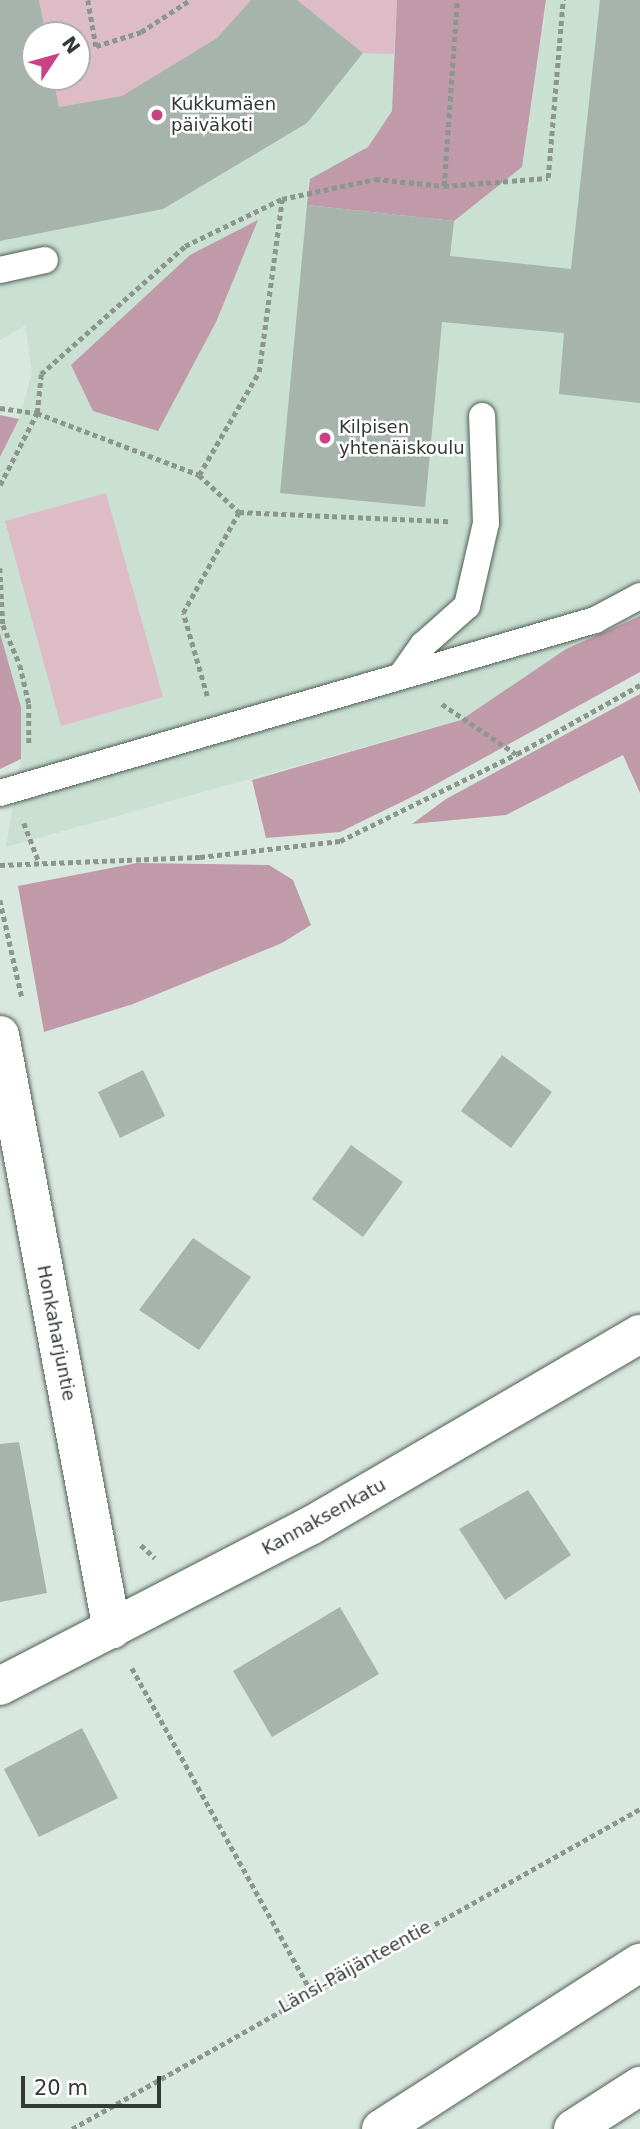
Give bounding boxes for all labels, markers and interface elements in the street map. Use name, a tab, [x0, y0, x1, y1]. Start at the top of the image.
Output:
north arrow	[21, 21, 91, 91]
text: N	[58, 32, 85, 58]
place label: Kukkumäen päiväkoti	[171, 94, 276, 136]
marker: Kukkumäen päiväkoti	[149, 107, 165, 123]
place label: Kilpisen yhtenäiskoulu	[339, 417, 465, 460]
marker: Kilpisen yhtenäiskoulu	[317, 430, 333, 446]
street label: Honkaharjuntie	[32, 1263, 80, 1403]
street label: Kannaksenkatu	[258, 1474, 390, 1560]
street label: Länsi-Päijänteentie	[275, 1916, 435, 2018]
scale bar	[24, 2062, 164, 2106]
text: 20 m	[34, 2076, 88, 2100]

